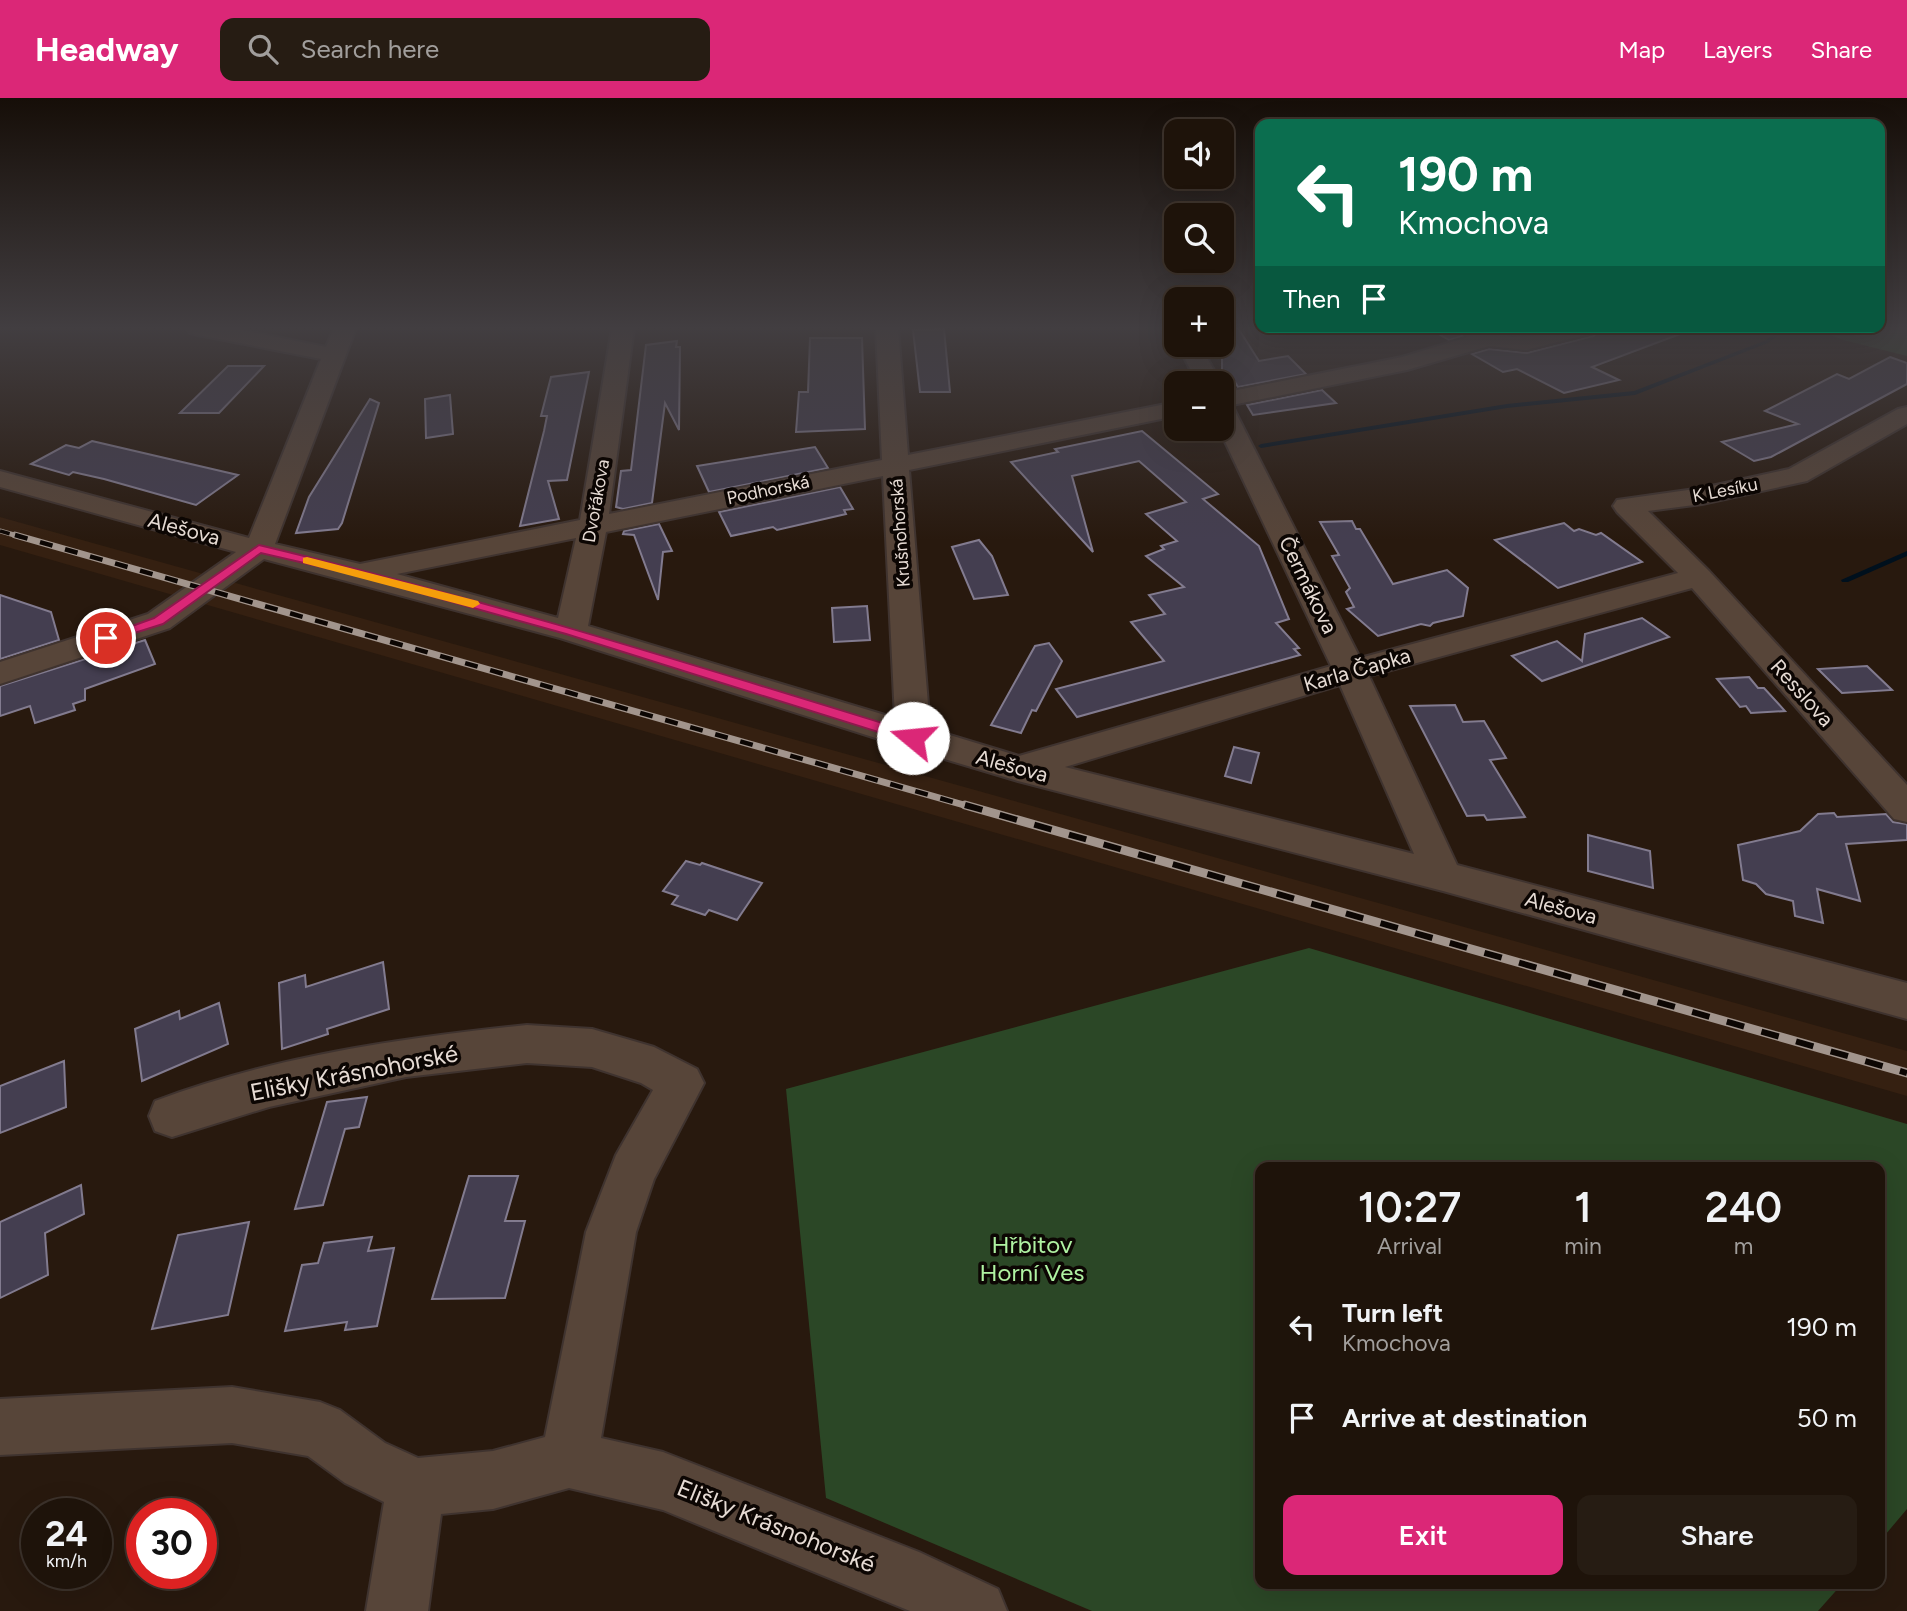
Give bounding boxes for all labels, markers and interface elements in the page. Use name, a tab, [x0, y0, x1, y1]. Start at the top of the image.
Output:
search box	[220, 18, 710, 81]
text: Headway	[35, 30, 178, 69]
icon: search	[244, 30, 282, 68]
text: Search here	[300, 33, 439, 65]
text: Map	[1618, 35, 1665, 64]
text: Layers	[1703, 35, 1772, 64]
text: Share	[1810, 35, 1872, 64]
map controls	[1164, 119, 1234, 441]
button: sound	[1164, 119, 1234, 189]
text: 190 m	[1398, 144, 1533, 203]
icon: left	[1283, 147, 1374, 238]
button: search	[1164, 203, 1234, 273]
text: Kmochova	[1398, 204, 1549, 242]
icon: arrive	[1355, 280, 1393, 318]
text: Then	[1283, 283, 1341, 315]
button: +	[1164, 287, 1234, 357]
button: −	[1164, 371, 1234, 441]
street label: Dvořákova	[578, 458, 614, 544]
street label: Podhorská	[725, 471, 811, 509]
street label: K Lesíku	[1691, 473, 1759, 507]
street label: Krušnohorská	[885, 478, 915, 588]
street label: Alešova	[145, 507, 223, 550]
street label: Čermákova	[1274, 532, 1343, 638]
pin	[76, 608, 136, 668]
icon: arrive	[87, 619, 125, 657]
street label: Karla Čapka	[1301, 642, 1413, 697]
street label: Resslova	[1766, 654, 1839, 732]
position arrow	[876, 701, 950, 775]
street label: Alešova	[973, 744, 1051, 787]
street label: Alešova	[1522, 886, 1600, 929]
street label: Elišky Krásnohorské	[248, 1038, 460, 1107]
text: 10:27	[1358, 1182, 1461, 1233]
text: 1	[1574, 1182, 1592, 1233]
text: 240	[1705, 1182, 1782, 1233]
park label: Hřbitov Horní Ves	[980, 1230, 1084, 1287]
text: Arrival	[1377, 1232, 1442, 1260]
text: min	[1564, 1232, 1602, 1260]
text: m	[1734, 1232, 1753, 1260]
text: Turn left	[1342, 1297, 1443, 1329]
icon: left	[1283, 1308, 1321, 1346]
text: 190 m	[1786, 1311, 1857, 1343]
text: Kmochova	[1342, 1329, 1451, 1357]
icon: arrive	[1283, 1399, 1321, 1437]
text: Arrive at destination	[1342, 1402, 1587, 1434]
text: 50 m	[1797, 1402, 1857, 1434]
street label: Elišky Krásnohorské	[673, 1473, 879, 1579]
button: Exit	[1283, 1495, 1563, 1575]
button: Share	[1577, 1495, 1857, 1575]
speed limit sign: 30	[126, 1498, 217, 1589]
text: 24	[45, 1513, 88, 1555]
text: km/h	[46, 1550, 87, 1572]

